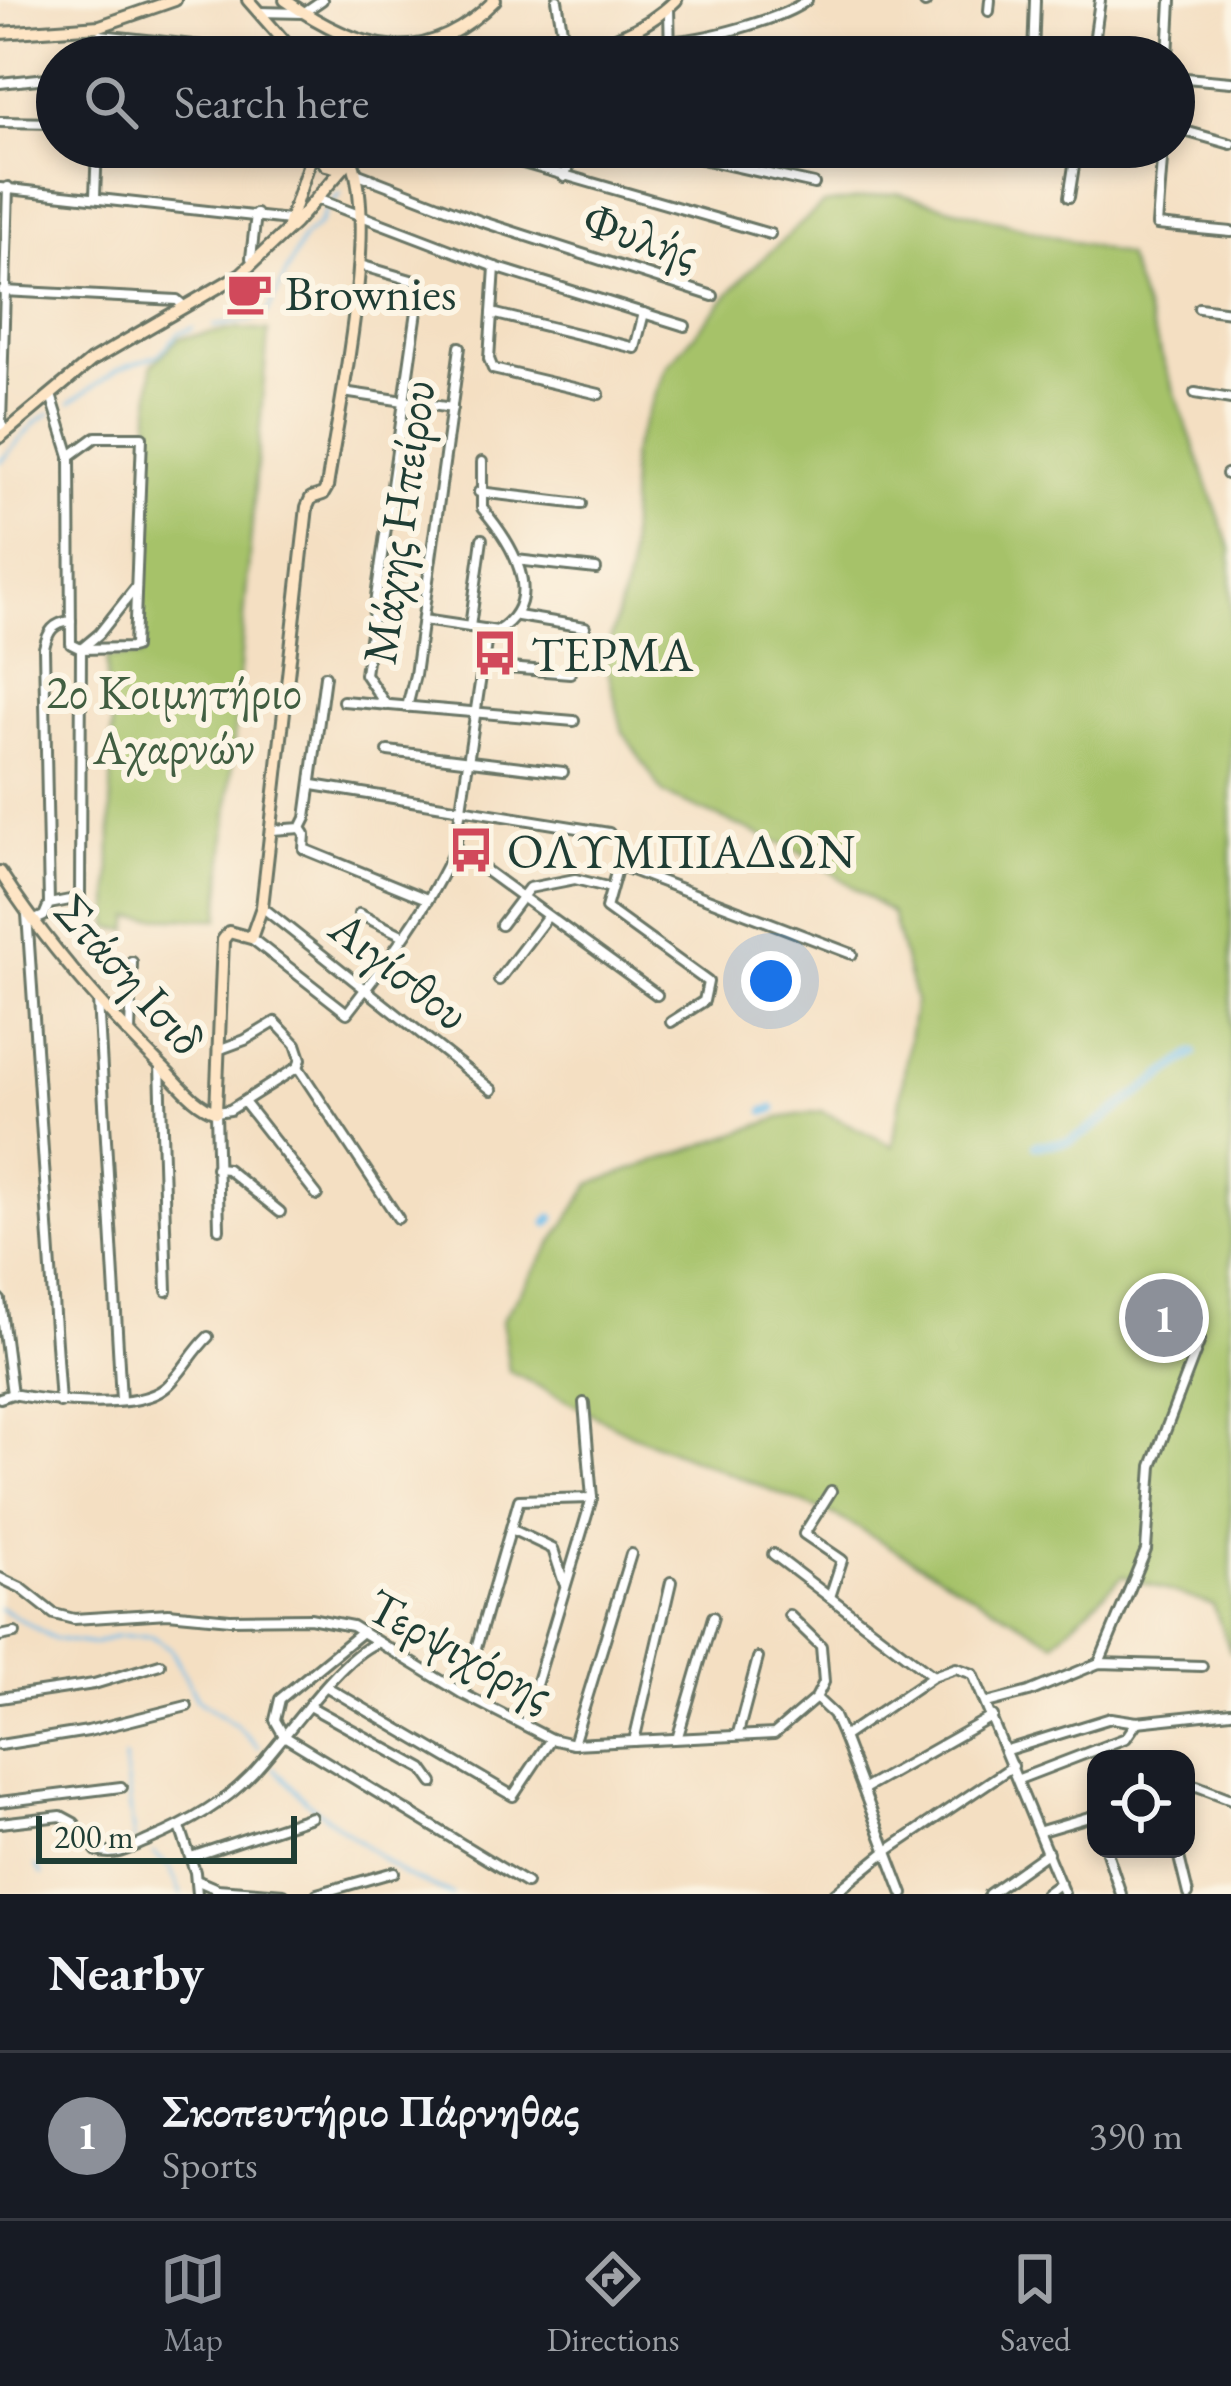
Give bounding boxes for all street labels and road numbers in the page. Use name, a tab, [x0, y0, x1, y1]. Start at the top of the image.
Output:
street label: Φυλής	[575, 187, 707, 283]
street label: Μάχης Ηπείρου	[347, 376, 449, 668]
street label: Στάση Ισιδ	[41, 881, 219, 1067]
street label: Αιγίσθου	[317, 896, 482, 1044]
street label: Τερψιχόρης	[357, 1574, 565, 1724]

